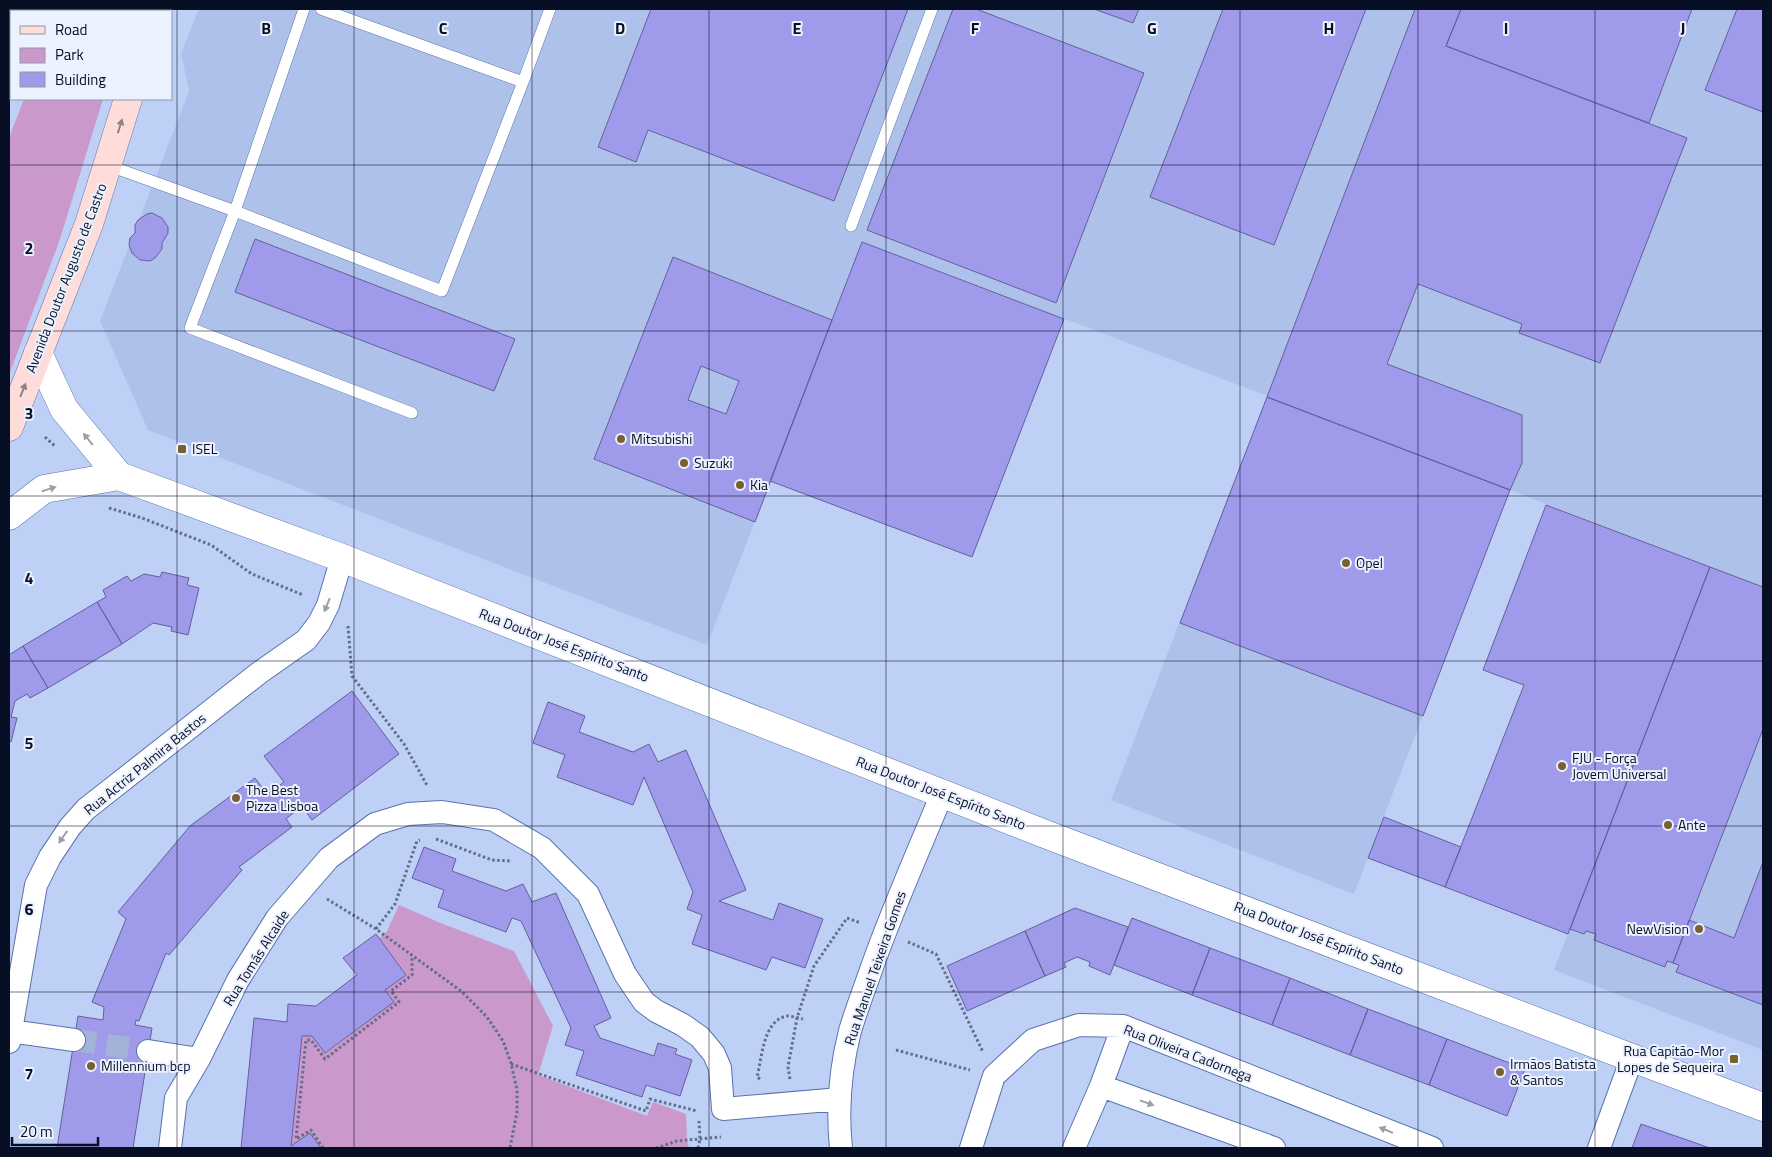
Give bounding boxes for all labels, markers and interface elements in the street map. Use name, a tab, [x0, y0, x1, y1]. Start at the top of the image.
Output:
legend	[10, 10, 172, 100]
text: B	[261, 16, 271, 40]
text: C	[439, 16, 448, 40]
text: D	[615, 16, 625, 40]
text: E	[793, 16, 802, 40]
text: F	[971, 16, 980, 40]
text: G	[1147, 16, 1157, 40]
text: H	[1324, 16, 1334, 40]
text: I	[1504, 16, 1508, 40]
text: J	[1681, 16, 1685, 40]
text: Road	[55, 18, 87, 41]
text: Park	[55, 43, 84, 66]
text: Building	[55, 68, 106, 91]
one-way arrow	[116, 118, 124, 133]
street label: Avenida Doutor Augusto de Castro	[20, 180, 112, 376]
text: 2	[25, 236, 33, 260]
one-way arrow	[20, 383, 28, 397]
text: 3	[25, 401, 33, 425]
place label: Mitsubishi	[631, 428, 692, 449]
one-way arrow	[83, 432, 94, 445]
marker: Mitsubishi	[615, 433, 627, 445]
place label: ISEL	[192, 438, 218, 459]
marker: ISEL	[176, 443, 188, 455]
place label: Suzuki	[694, 452, 733, 473]
marker: Suzuki	[678, 457, 690, 469]
place label: Kia	[750, 474, 768, 495]
marker: Kia	[734, 479, 746, 491]
one-way arrow	[41, 485, 56, 493]
place label: Opel	[1356, 552, 1383, 573]
marker: Opel	[1340, 557, 1352, 569]
text: 4	[25, 566, 34, 590]
one-way arrow	[323, 598, 331, 612]
street label: Rua Doutor José Espírito Santo	[476, 602, 652, 687]
street label: Rua Actriz Palmira Bastos	[79, 708, 210, 820]
text: 5	[25, 731, 34, 755]
place label: FJU - Força Jovem Universal	[1572, 747, 1667, 784]
street label: Rua Doutor José Espírito Santo	[853, 750, 1029, 835]
marker: FJU - Força Jovem Universal	[1556, 760, 1568, 772]
place label: The Best Pizza Lisboa	[246, 779, 318, 816]
marker: The Best Pizza Lisboa	[230, 792, 242, 804]
place label: Ante	[1678, 814, 1706, 835]
marker: Ante	[1662, 819, 1674, 831]
one-way arrow	[58, 830, 68, 844]
street label: Rua Manuel Teixeira Gomes	[838, 888, 911, 1048]
street label: Rua Doutor José Espírito Santo	[1231, 895, 1407, 980]
text: 6	[25, 897, 34, 921]
street label: Rua Tomás Alcaide	[217, 905, 294, 1010]
place label: NewVision	[1626, 918, 1689, 939]
marker: NewVision	[1693, 923, 1705, 935]
street label: Rua Oliveira Cadornega	[1121, 1018, 1256, 1087]
place label: Rua Capitão-Mor Lopes de Sequeira	[1617, 1040, 1724, 1077]
place label: Irmãos Batista & Santos	[1510, 1053, 1596, 1090]
marker: Rua Capitão-Mor Lopes de Sequeira	[1728, 1053, 1740, 1065]
place label: Millennium bcp	[101, 1055, 191, 1076]
marker: Millennium bcp	[85, 1060, 97, 1072]
text: 7	[25, 1062, 33, 1086]
marker: Irmãos Batista & Santos	[1494, 1066, 1506, 1078]
one-way arrow	[1140, 1100, 1155, 1107]
scale bar	[12, 1114, 99, 1146]
text: 20 m	[20, 1120, 53, 1143]
one-way arrow	[1379, 1126, 1393, 1134]

